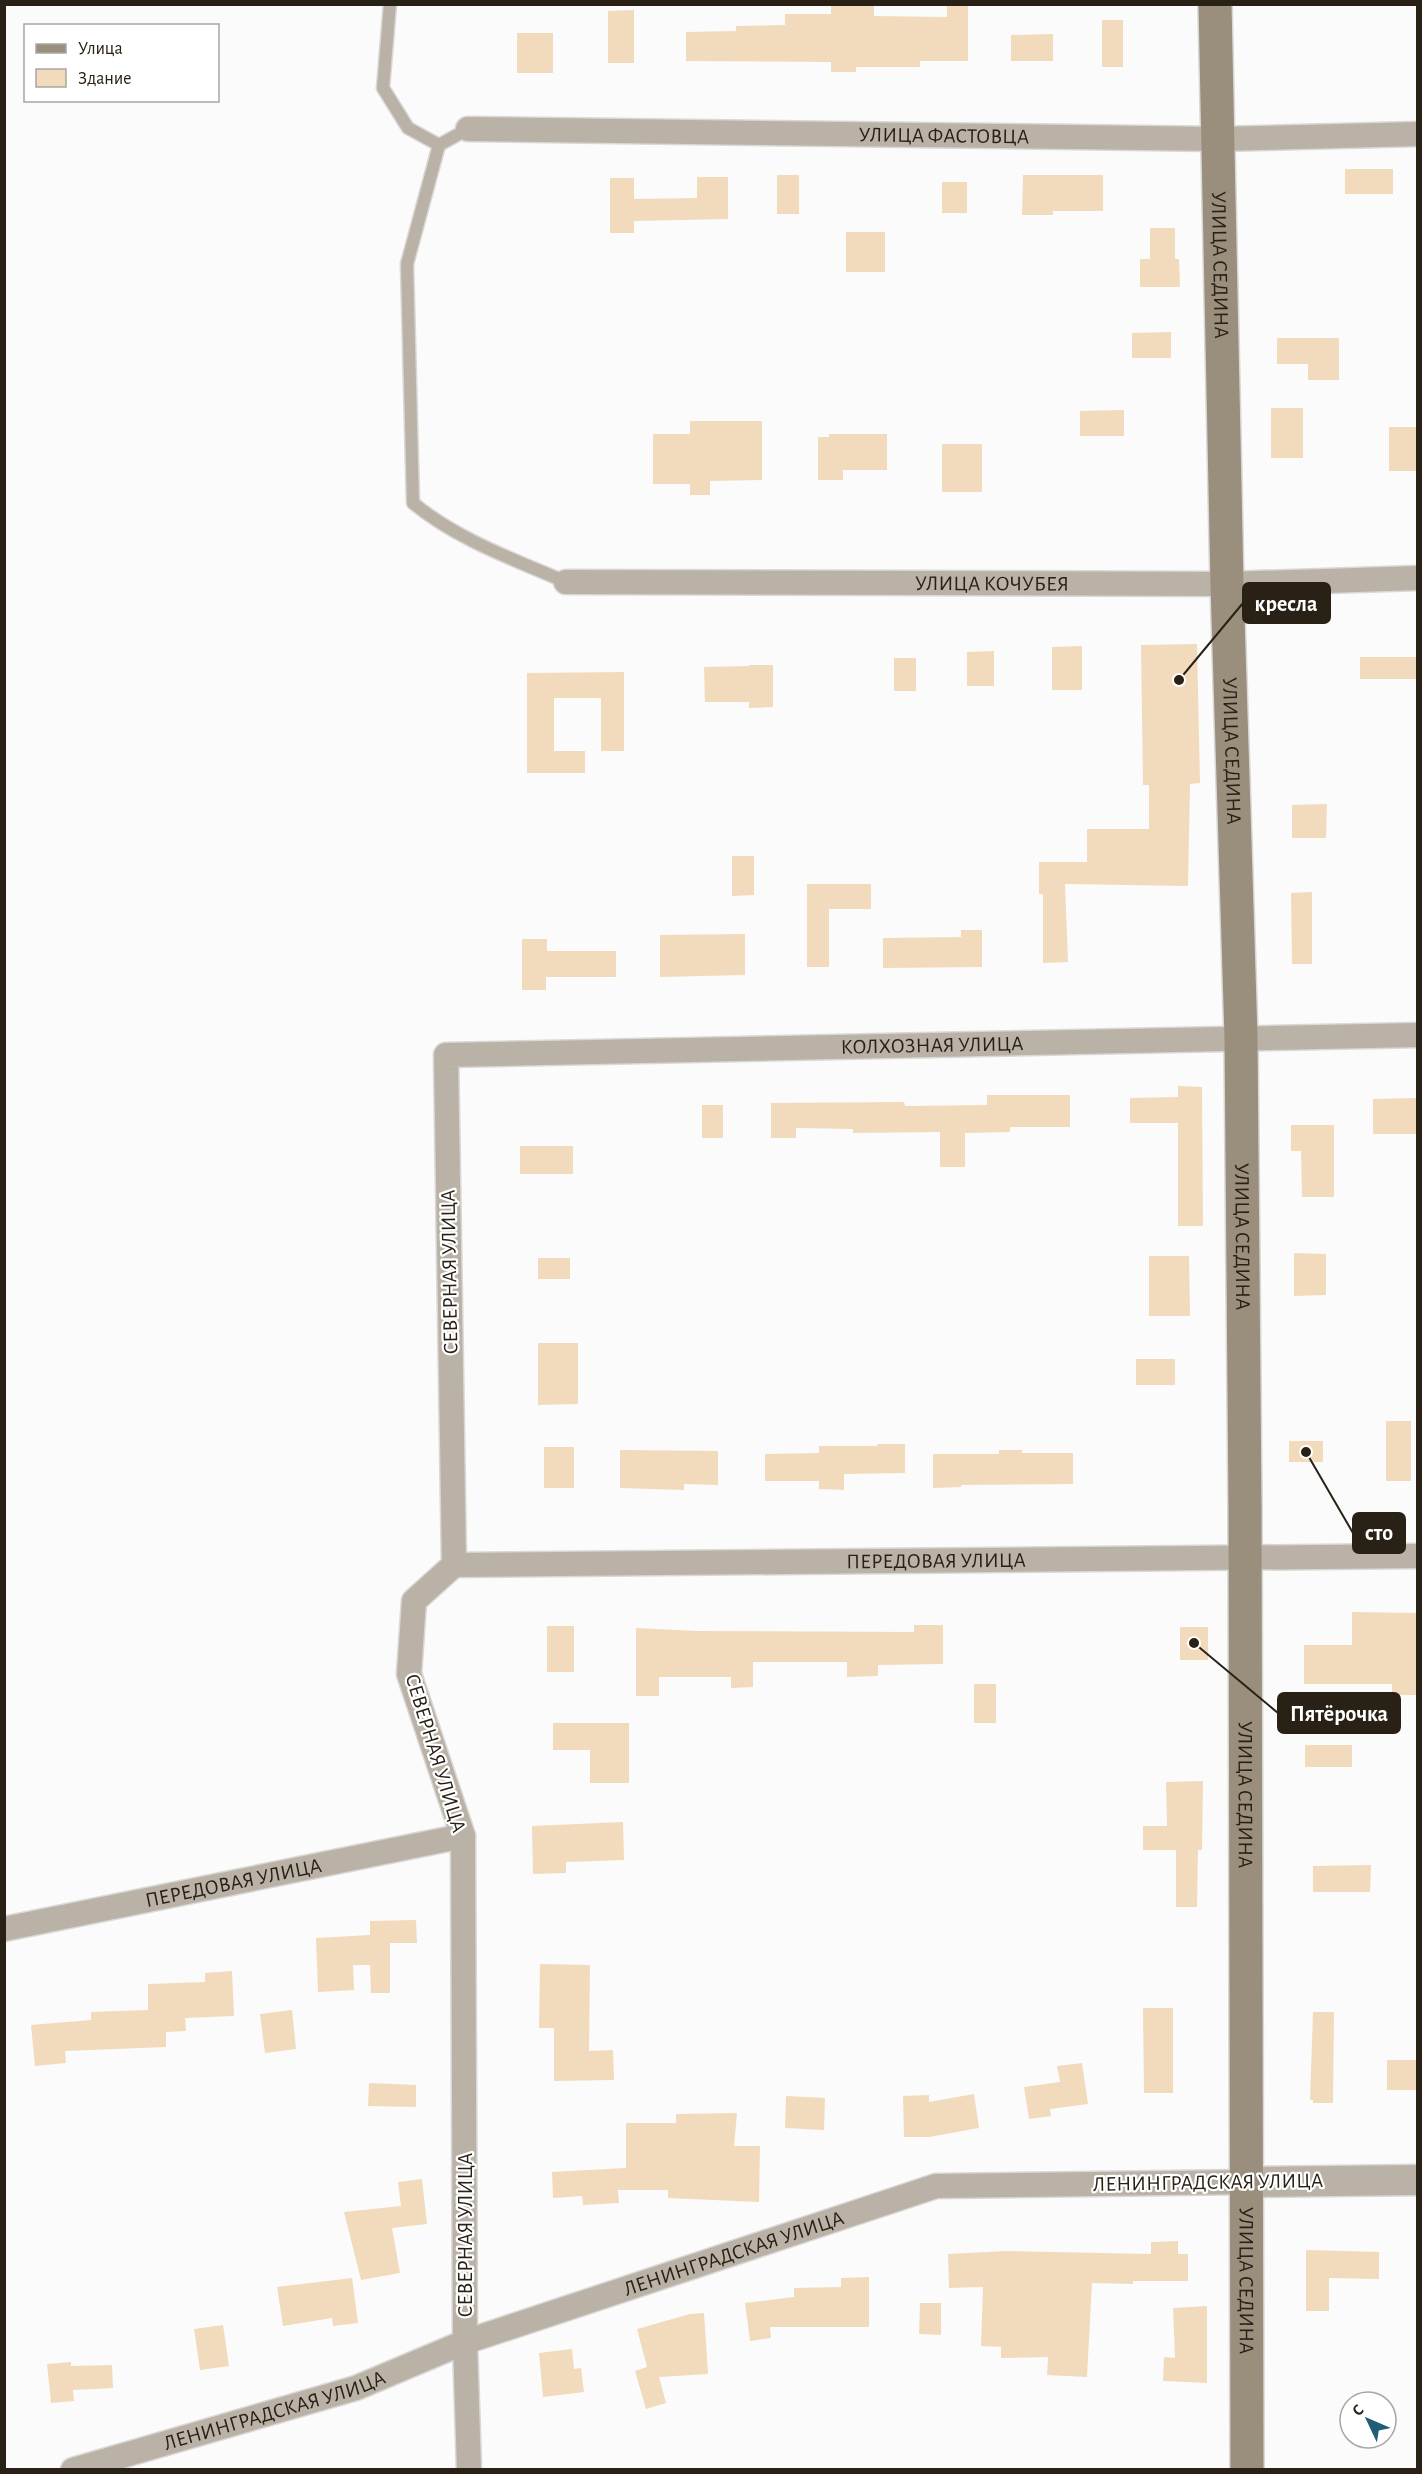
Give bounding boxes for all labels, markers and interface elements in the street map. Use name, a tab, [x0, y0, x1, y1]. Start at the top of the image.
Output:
legend	[24, 24, 219, 102]
text: Улица	[78, 40, 123, 58]
text: Здание	[78, 70, 132, 88]
street label: УЛИЦА ФАСТОВЦА	[859, 124, 1029, 147]
street label: УЛИЦА СЕДИНА	[1208, 191, 1232, 339]
street label: УЛИЦА КОЧУБЕЯ	[915, 573, 1069, 595]
callout: кресла	[1243, 583, 1330, 623]
text: кресла	[1255, 593, 1317, 615]
street label: УЛИЦА СЕДИНА	[1219, 677, 1244, 825]
street label: КОЛХОЗНАЯ УЛИЦА	[840, 1033, 1024, 1058]
street label: УЛИЦА СЕДИНА	[1231, 1163, 1253, 1311]
street label: СЕВЕРНАЯ УЛИЦА	[438, 1189, 461, 1355]
callout: сто	[1353, 1513, 1405, 1553]
text: сто	[1365, 1522, 1393, 1544]
street label: ПЕРЕДОВАЯ УЛИЦА	[846, 1550, 1026, 1572]
street label: СЕВЕРНАЯ УЛИЦА	[401, 1671, 470, 1835]
callout: Пятёрочка	[1278, 1693, 1400, 1733]
text: Пятёрочка	[1290, 1703, 1388, 1725]
street label: УЛИЦА СЕДИНА	[1234, 1721, 1256, 1868]
street label: ПЕРЕДОВАЯ УЛИЦА	[143, 1855, 324, 1911]
street label: СЕВЕРНАЯ УЛИЦА	[455, 2153, 476, 2317]
street label: ЛЕНИНГРАДСКАЯ УЛИЦА	[1093, 2170, 1323, 2195]
street label: ЛЕНИНГРАДСКАЯ УЛИЦА	[621, 2207, 847, 2300]
street label: УЛИЦА СЕДИНА	[1235, 2207, 1257, 2354]
street label: ЛЕНИНГРАДСКАЯ УЛИЦА	[161, 2367, 389, 2454]
north arrow	[1338, 2390, 1398, 2450]
text: С	[1349, 2401, 1367, 2419]

